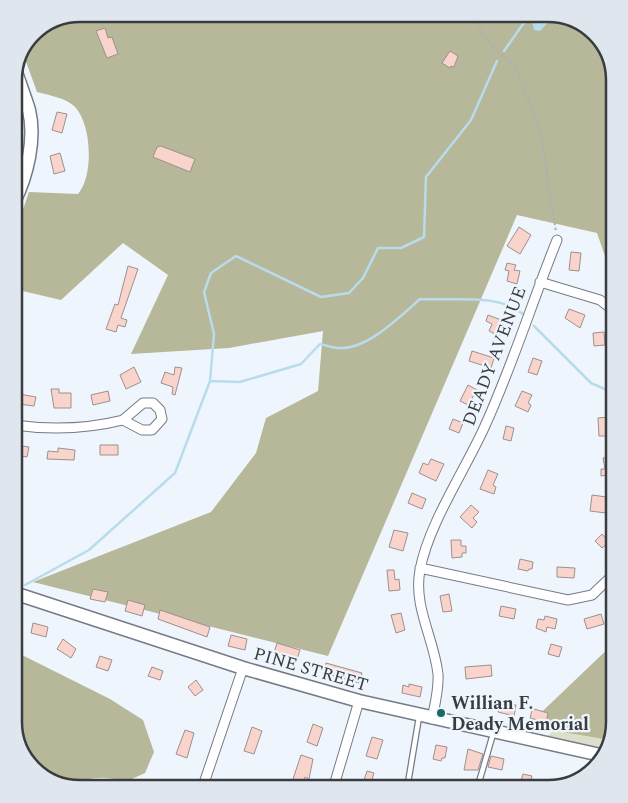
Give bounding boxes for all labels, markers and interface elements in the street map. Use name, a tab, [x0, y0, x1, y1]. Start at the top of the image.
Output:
street label: DEADY AVENUE	[455, 283, 533, 430]
street label: PINE STREET	[250, 640, 371, 699]
place label: Willian F. Deady Memorial	[451, 690, 589, 738]
marker: Willian F. Deady Memorial	[435, 707, 447, 719]

